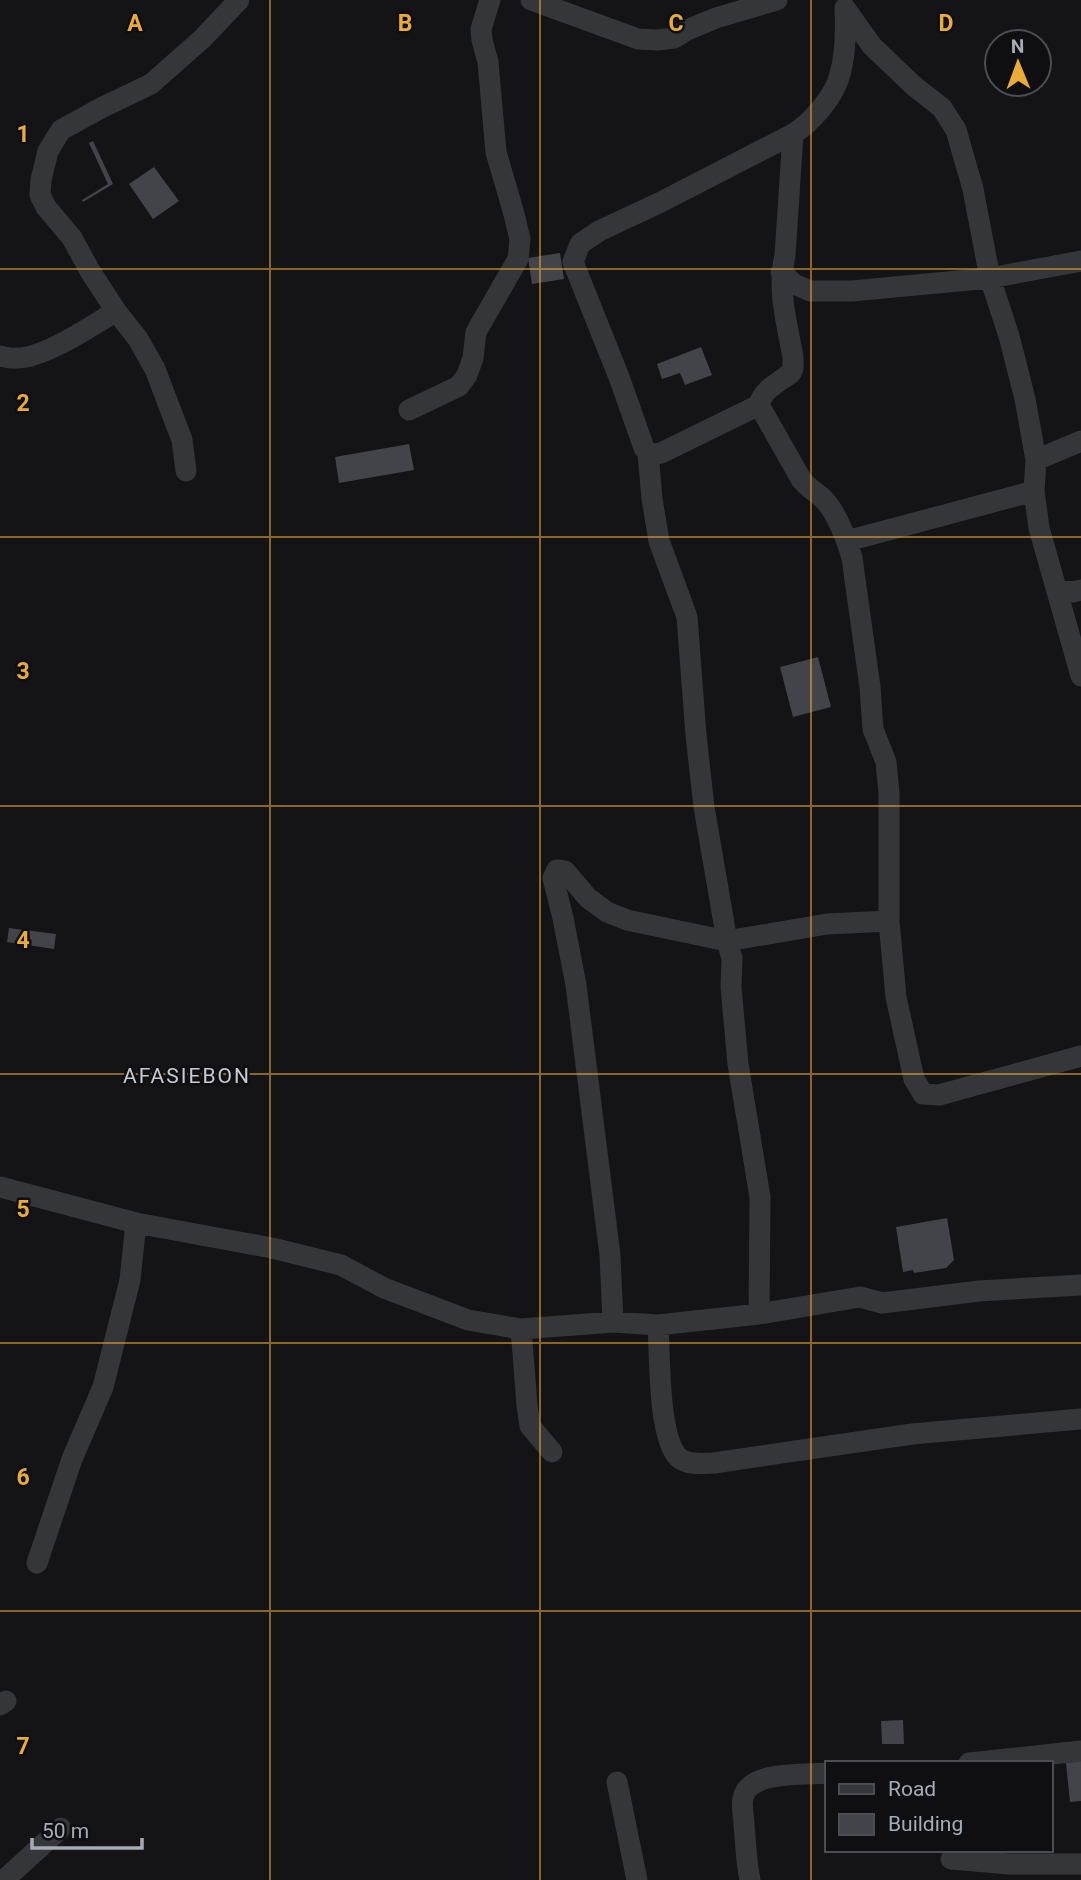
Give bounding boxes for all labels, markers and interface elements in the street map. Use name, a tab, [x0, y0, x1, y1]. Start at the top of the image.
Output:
text: A	[127, 10, 143, 37]
text: B	[398, 10, 412, 37]
text: C	[668, 10, 684, 37]
text: D	[939, 10, 953, 37]
north arrow	[983, 28, 1053, 98]
text: N	[1011, 35, 1025, 58]
text: 1	[16, 121, 30, 148]
text: 2	[16, 390, 30, 417]
text: 3	[16, 658, 30, 685]
text: 4	[16, 927, 30, 954]
district label: AFASIEBON	[123, 1064, 251, 1088]
text: 5	[16, 1196, 30, 1223]
text: 6	[16, 1464, 30, 1491]
text: 7	[16, 1733, 30, 1760]
legend	[825, 1761, 1053, 1852]
text: Road	[888, 1777, 936, 1801]
scale bar	[32, 1806, 142, 1850]
text: Building	[888, 1812, 963, 1836]
text: 50 m	[42, 1819, 89, 1843]

